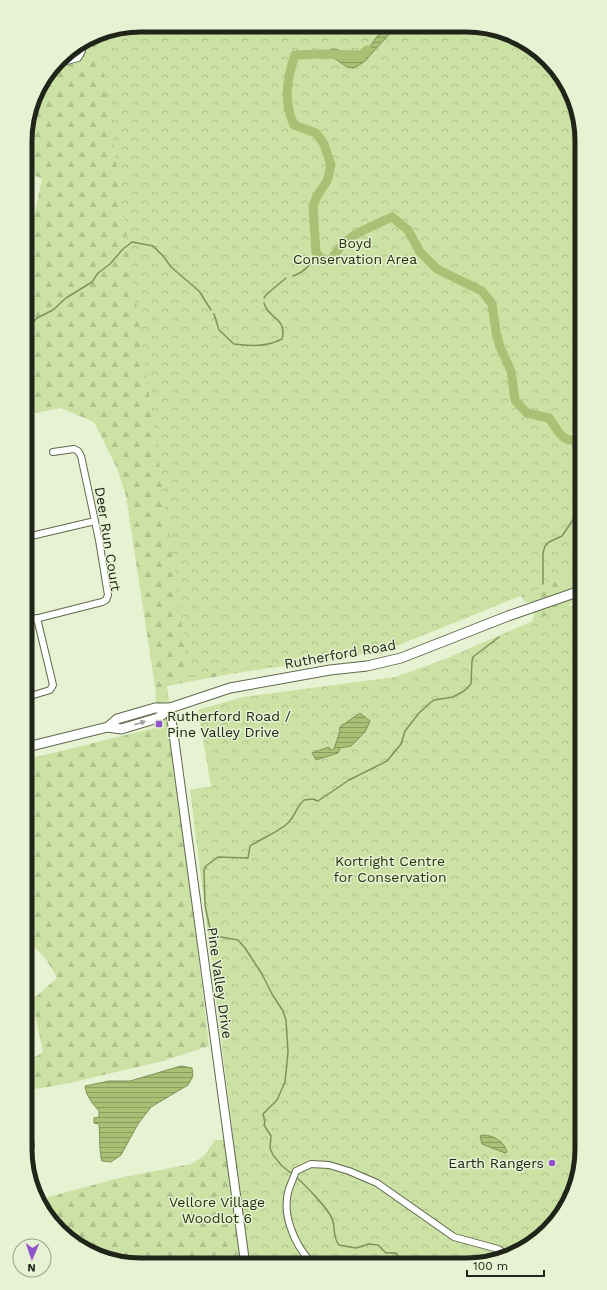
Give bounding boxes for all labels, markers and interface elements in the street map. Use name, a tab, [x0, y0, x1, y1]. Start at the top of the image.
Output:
park label: Boyd Conservation Area	[293, 235, 417, 267]
street label: Deer Run Court	[92, 486, 124, 592]
street label: Rutherford Road	[283, 636, 397, 672]
place label: Rutherford Road / Pine Valley Drive	[167, 708, 291, 740]
marker: Rutherford Road / Pine Valley Drive	[154, 719, 164, 729]
one-way arrow	[135, 720, 147, 726]
park label: Kortright Centre for Conservation	[333, 853, 447, 885]
street label: Pine Valley Drive	[204, 926, 236, 1040]
place label: Earth Rangers	[448, 1155, 544, 1171]
marker: Earth Rangers	[547, 1158, 557, 1168]
park label: Vellore Village Woodlot 6	[169, 1194, 265, 1226]
north arrow	[12, 1238, 52, 1278]
scale bar	[467, 1252, 544, 1278]
text: 100 m	[473, 1259, 508, 1273]
text: N	[27, 1261, 36, 1274]

